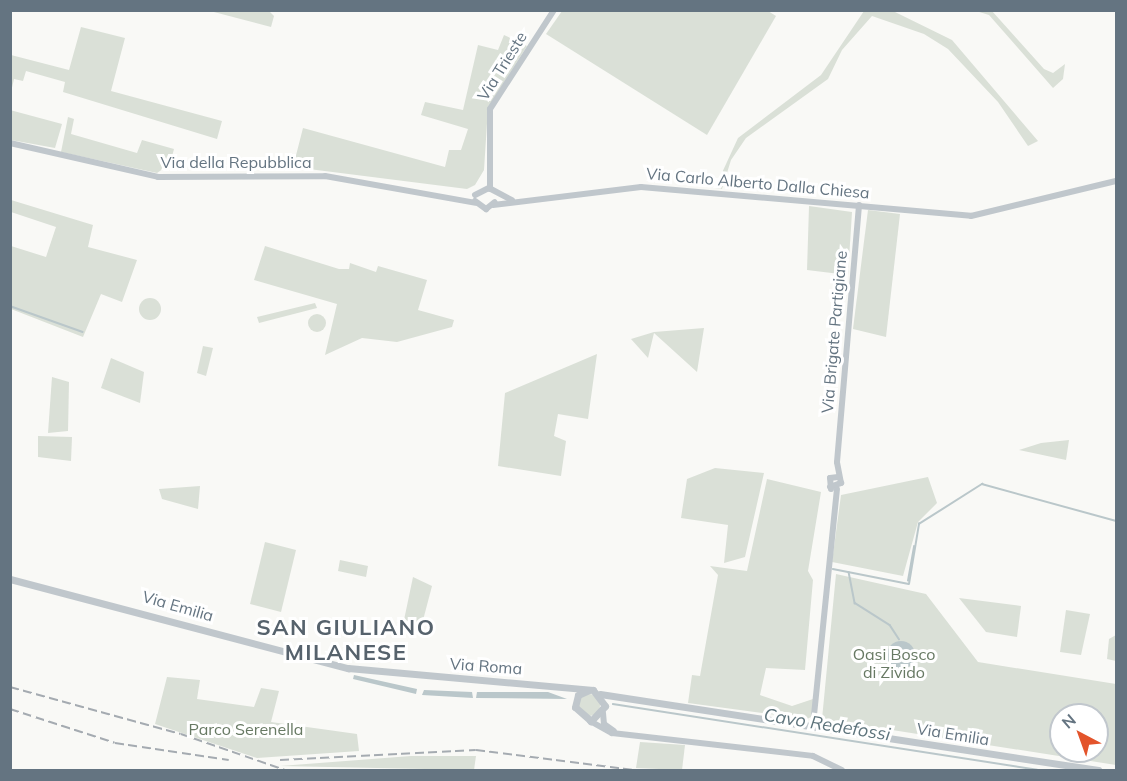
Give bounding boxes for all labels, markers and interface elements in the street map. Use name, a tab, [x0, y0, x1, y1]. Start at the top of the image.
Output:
street label: Via Trieste	[473, 28, 531, 104]
street label: Via della Repubblica	[160, 152, 312, 172]
street label: Via Carlo Alberto Dalla Chiesa	[645, 164, 871, 202]
street label: Via Brigate Partigiane	[817, 250, 851, 414]
street label: Via Emilia	[140, 587, 216, 625]
district label: SAN GIULIANO MILANESE	[256, 614, 436, 666]
park label: Oasi Bosco di Zivido	[853, 644, 935, 682]
street label: Via Roma	[449, 654, 523, 678]
north arrow	[1049, 703, 1109, 763]
water label: Cavo Redefossi	[762, 704, 892, 746]
text: N	[1057, 709, 1080, 732]
park label: Parco Serenella	[189, 719, 303, 739]
street label: Via Emilia	[915, 719, 991, 749]

